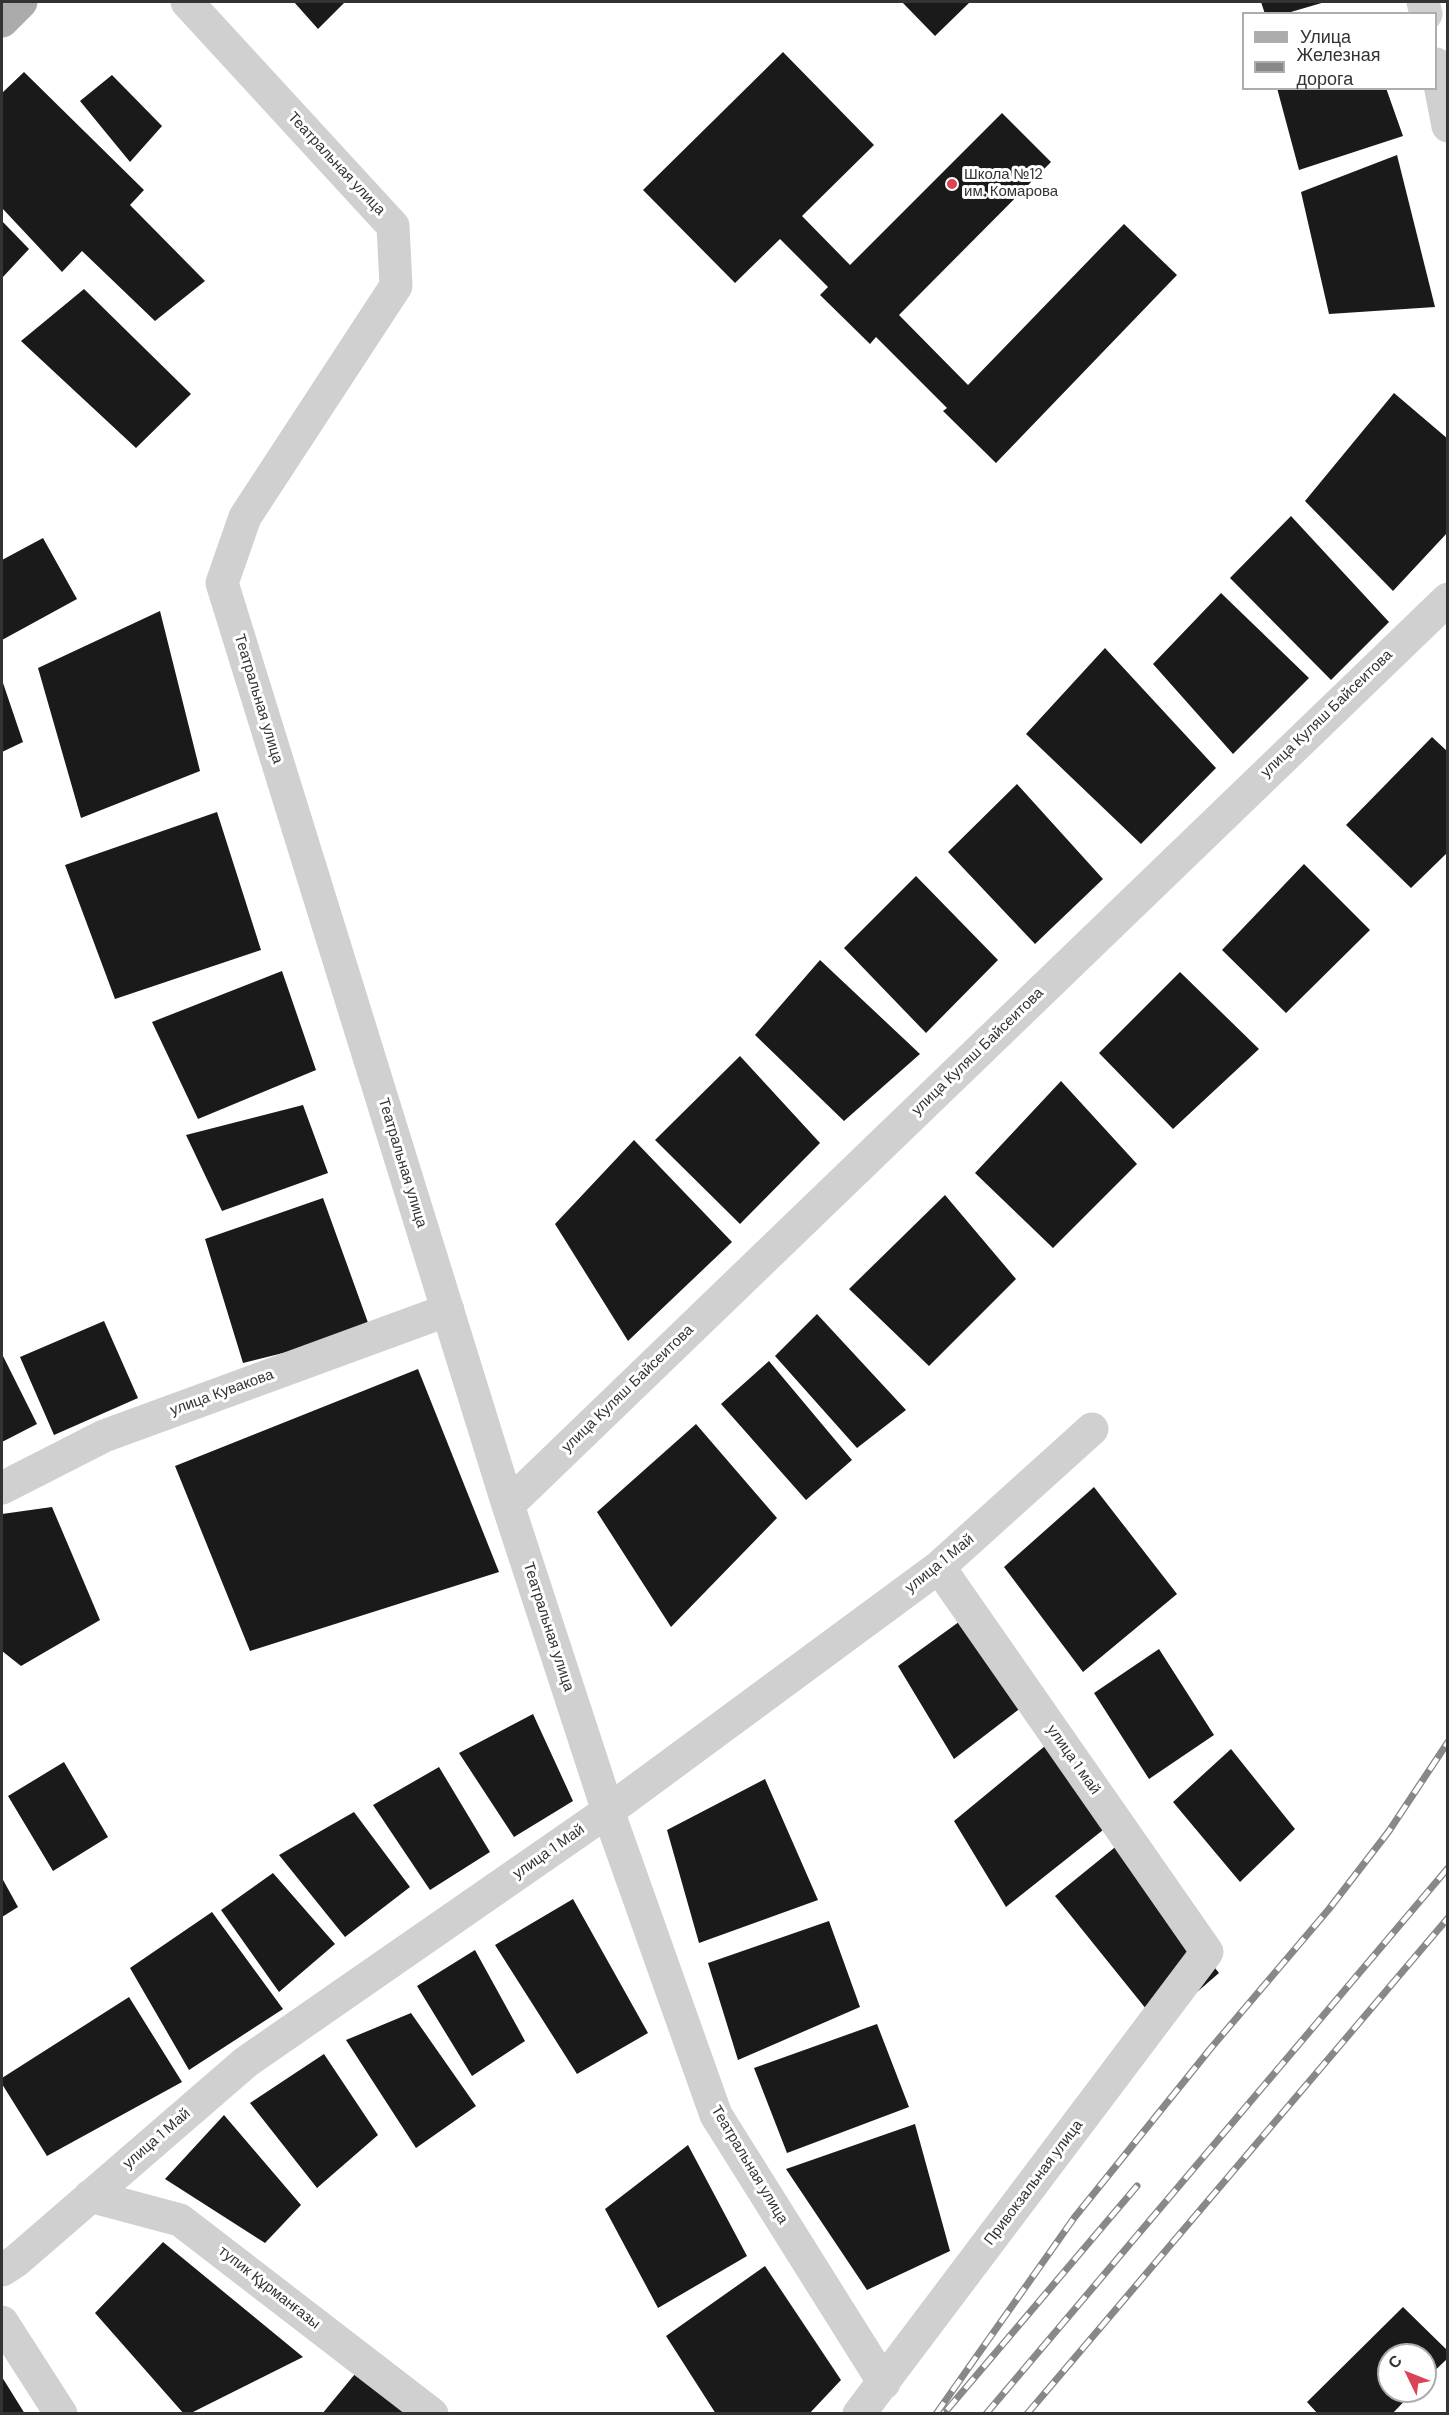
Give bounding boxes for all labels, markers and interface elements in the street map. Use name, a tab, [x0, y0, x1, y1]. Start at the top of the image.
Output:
legend	[1242, 12, 1437, 90]
text: Улица	[1300, 25, 1351, 49]
text: Железная дорога	[1297, 43, 1380, 91]
street label: Театральная улица	[283, 109, 389, 219]
place label: Школа №12 им. Комарова	[964, 166, 1058, 201]
marker: Школа №12 им. Комарова	[945, 177, 959, 191]
street label: Театральная улица	[230, 632, 286, 766]
street label: улица Куляш Байсеитова	[1257, 646, 1397, 782]
street label: улица Куляш Байсеитова	[908, 984, 1048, 1120]
street label: Театральная улица	[374, 1096, 430, 1230]
street label: улица Куляш Байсеитова	[558, 1321, 698, 1457]
street label: улица Кувакова	[168, 1366, 276, 1420]
street label: улица 1 Май	[902, 1531, 978, 1597]
street label: Театральная улица	[519, 1560, 577, 1694]
street label: улица 1 май	[1042, 1722, 1104, 1798]
street label: улица 1 Май	[510, 1821, 588, 1883]
street label: Театральная улица	[707, 2103, 791, 2227]
street label: улица 1 Май	[120, 2105, 194, 2173]
street label: Привокзальная улица	[981, 2117, 1087, 2249]
street label: тупик Құрманғазы	[214, 2243, 324, 2333]
north arrow	[1377, 2343, 1437, 2403]
text: С	[1383, 2350, 1407, 2373]

